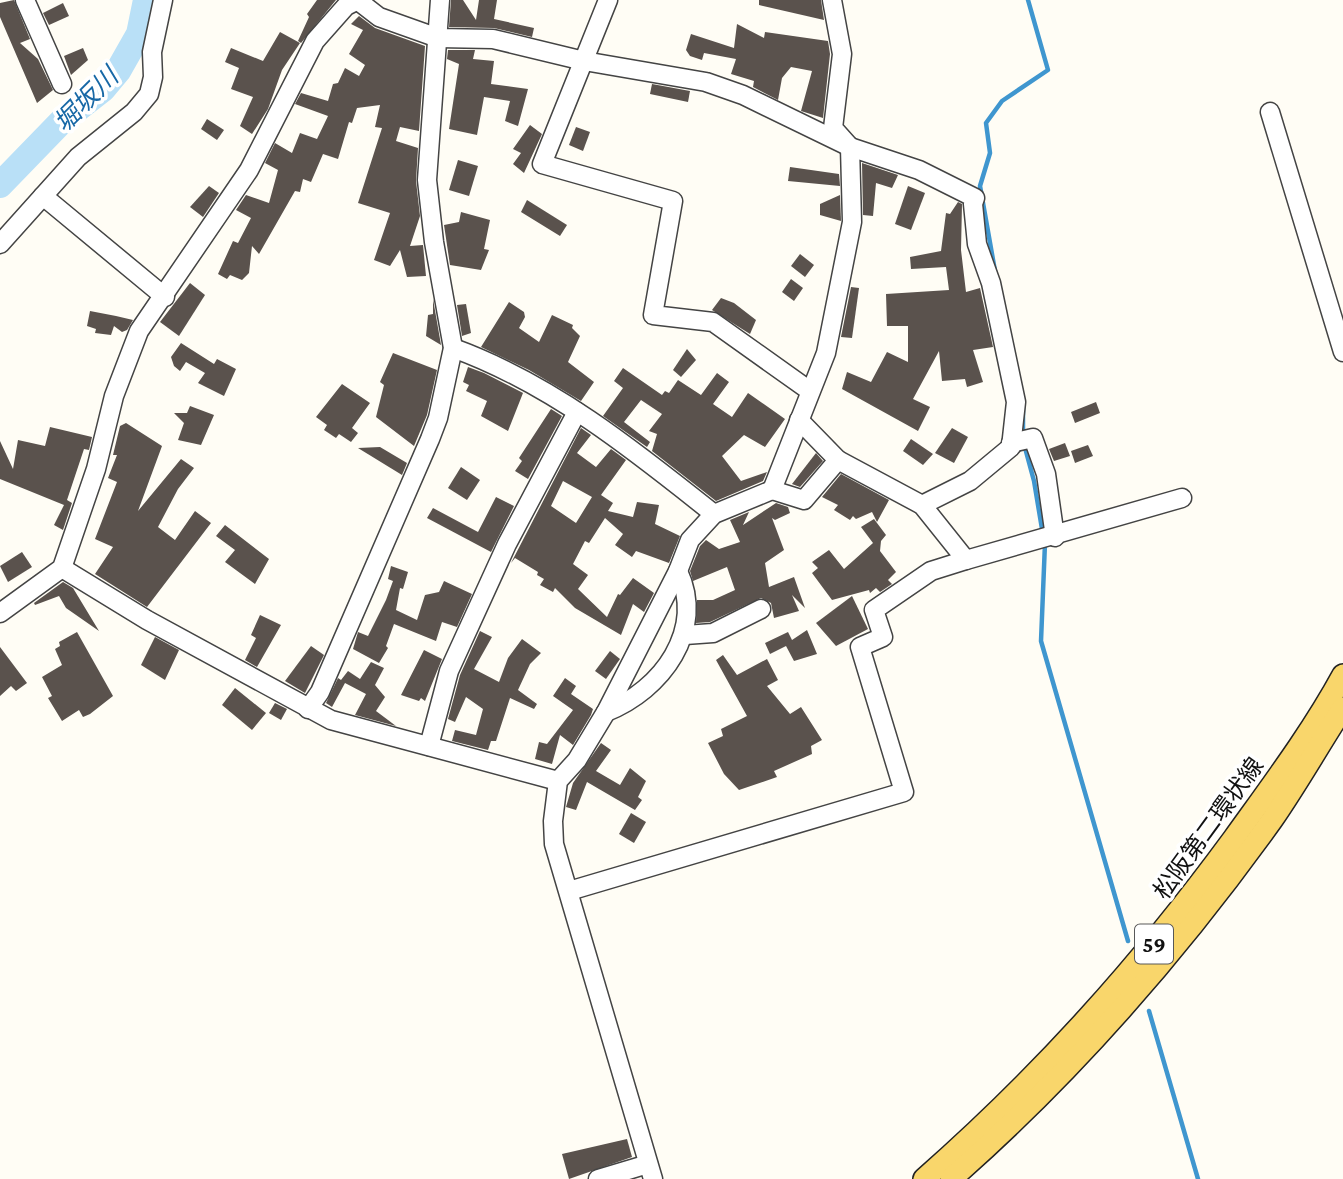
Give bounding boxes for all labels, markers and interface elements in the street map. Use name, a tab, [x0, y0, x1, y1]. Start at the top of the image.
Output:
water label: 堀坂川	[48, 60, 126, 138]
street label: 松阪第二環状線	[1148, 752, 1268, 904]
road number: 59	[1135, 925, 1173, 964]

